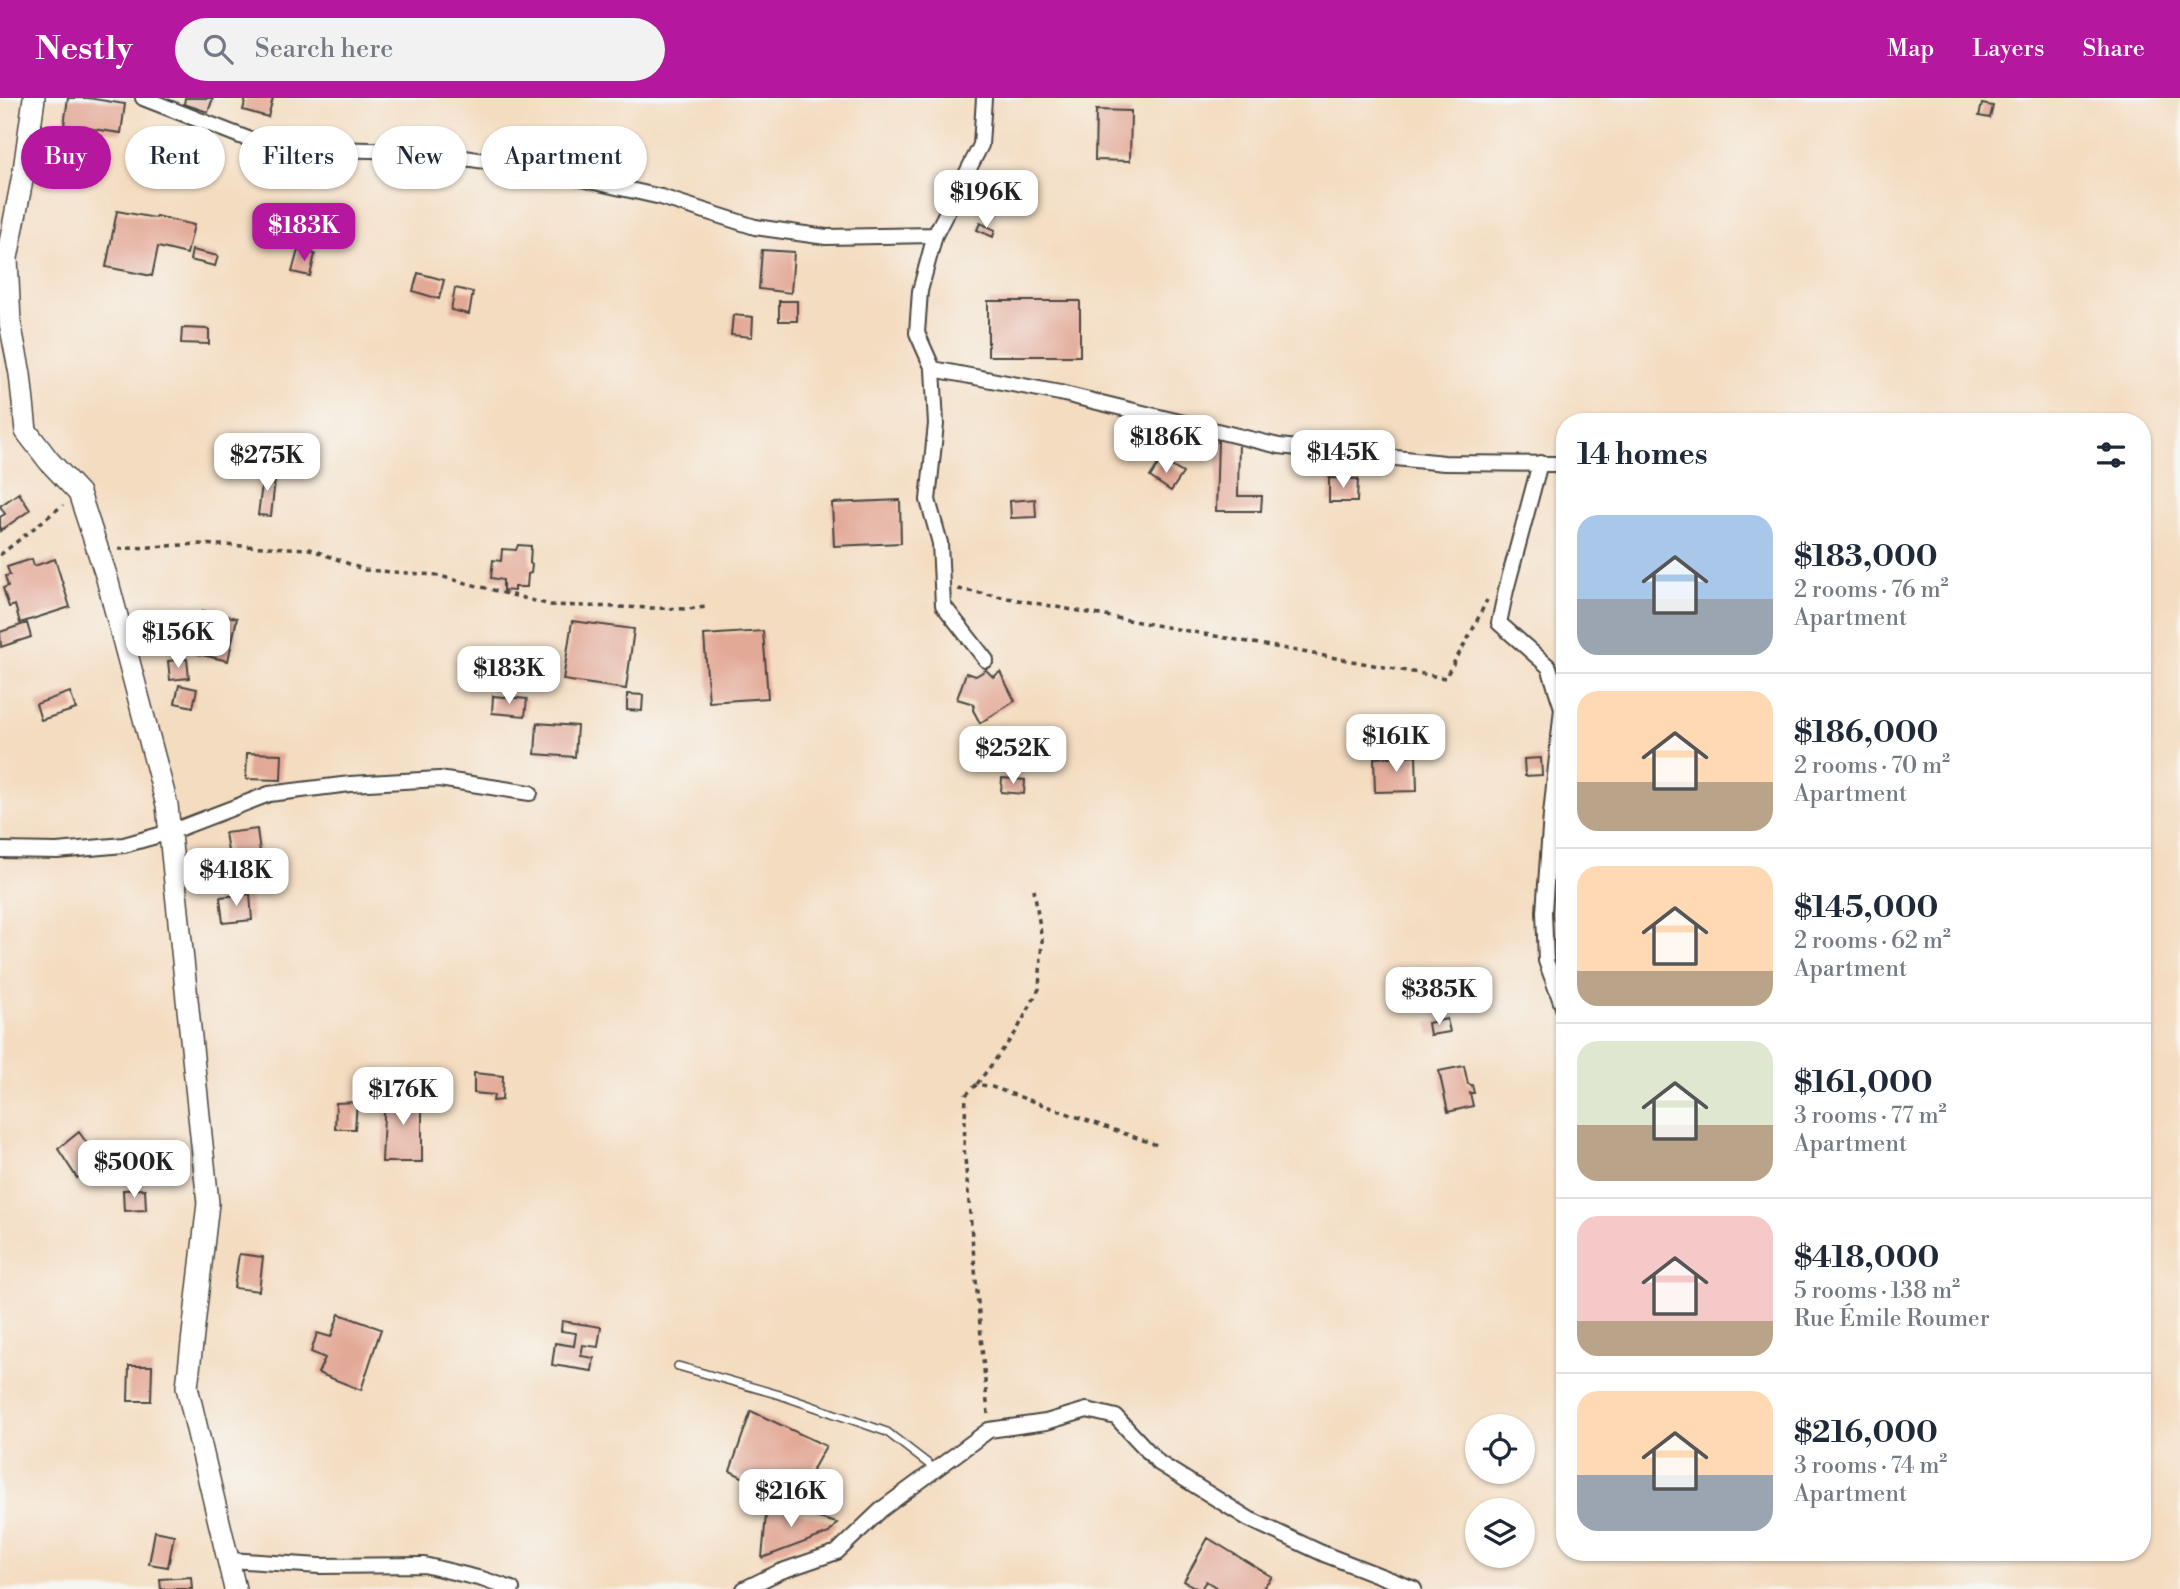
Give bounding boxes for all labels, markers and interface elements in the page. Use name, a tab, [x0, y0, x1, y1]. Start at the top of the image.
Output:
search box	[175, 18, 665, 81]
text: Nestly	[35, 29, 133, 70]
icon: search	[199, 30, 237, 68]
text: Search here	[255, 33, 393, 65]
text: Map	[1887, 34, 1934, 64]
text: Layers	[1972, 34, 2044, 64]
text: Share	[2082, 34, 2145, 64]
chip: Buy	[21, 126, 111, 189]
chip: Rent	[125, 126, 225, 189]
chip: Filters	[239, 126, 358, 189]
chip: New	[372, 126, 467, 189]
chip: Apartment	[481, 126, 647, 189]
pin: $196K	[937, 170, 1035, 230]
text: $196K	[950, 179, 1022, 207]
pin: $183K	[255, 204, 353, 263]
text: $183K	[268, 212, 340, 240]
pin: $186K	[1117, 416, 1215, 475]
text: $186K	[1130, 424, 1202, 452]
pin: $145K	[1294, 430, 1392, 490]
pin: $275K	[218, 434, 316, 493]
text: 14 homes	[1577, 436, 1708, 474]
icon: filters	[2092, 436, 2130, 474]
text: $145K	[1307, 439, 1379, 467]
text: $275K	[230, 442, 304, 470]
text: $183,000	[1794, 538, 1938, 576]
icon: home	[1633, 543, 1717, 627]
text: 2 rooms · 76 m²	[1794, 576, 1949, 604]
text: Apartment	[1794, 604, 1907, 632]
pin: $156K	[129, 610, 227, 670]
text: $156K	[142, 619, 214, 647]
pin: $183K	[460, 646, 558, 706]
text: $183K	[473, 655, 545, 683]
pin: $161K	[1347, 714, 1445, 774]
text: $186,000	[1794, 714, 1938, 752]
icon: home	[1633, 719, 1717, 803]
text: $161K	[1362, 723, 1430, 751]
pin: $252K	[964, 726, 1062, 786]
text: $252K	[975, 735, 1051, 763]
text: 2 rooms · 70 m²	[1794, 752, 1950, 780]
text: Apartment	[1794, 780, 1907, 808]
pin: $418K	[187, 848, 285, 908]
text: $418K	[200, 857, 272, 885]
text: $145,000	[1794, 889, 1938, 927]
icon: home	[1633, 894, 1717, 978]
text: 2 rooms · 62 m²	[1794, 927, 1951, 955]
text: Apartment	[1794, 955, 1907, 983]
pin: $385K	[1390, 968, 1488, 1027]
text: $385K	[1401, 976, 1477, 1004]
text: $161,000	[1794, 1064, 1933, 1102]
pin: $176K	[354, 1068, 452, 1127]
icon: home	[1633, 1069, 1717, 1153]
text: $176K	[368, 1076, 438, 1104]
text: 3 rooms · 77 m²	[1794, 1102, 1947, 1130]
text: Apartment	[1794, 1130, 1907, 1158]
pin: $500K	[85, 1140, 183, 1200]
text: $500K	[94, 1149, 174, 1177]
text: $418,000	[1794, 1239, 1939, 1277]
icon: home	[1633, 1244, 1717, 1328]
text: 5 rooms · 138 m²	[1794, 1277, 1960, 1305]
text: Rue Émile Roumer	[1794, 1305, 1990, 1333]
map controls	[1465, 1414, 1535, 1568]
button: locate	[1465, 1414, 1535, 1484]
text: $216,000	[1794, 1414, 1938, 1452]
icon: home	[1633, 1419, 1717, 1503]
text: 3 rooms · 74 m²	[1794, 1452, 1947, 1480]
pin: $216K	[742, 1470, 840, 1529]
text: $216K	[755, 1478, 827, 1506]
text: Apartment	[1794, 1480, 1907, 1508]
button: layers	[1465, 1498, 1535, 1568]

